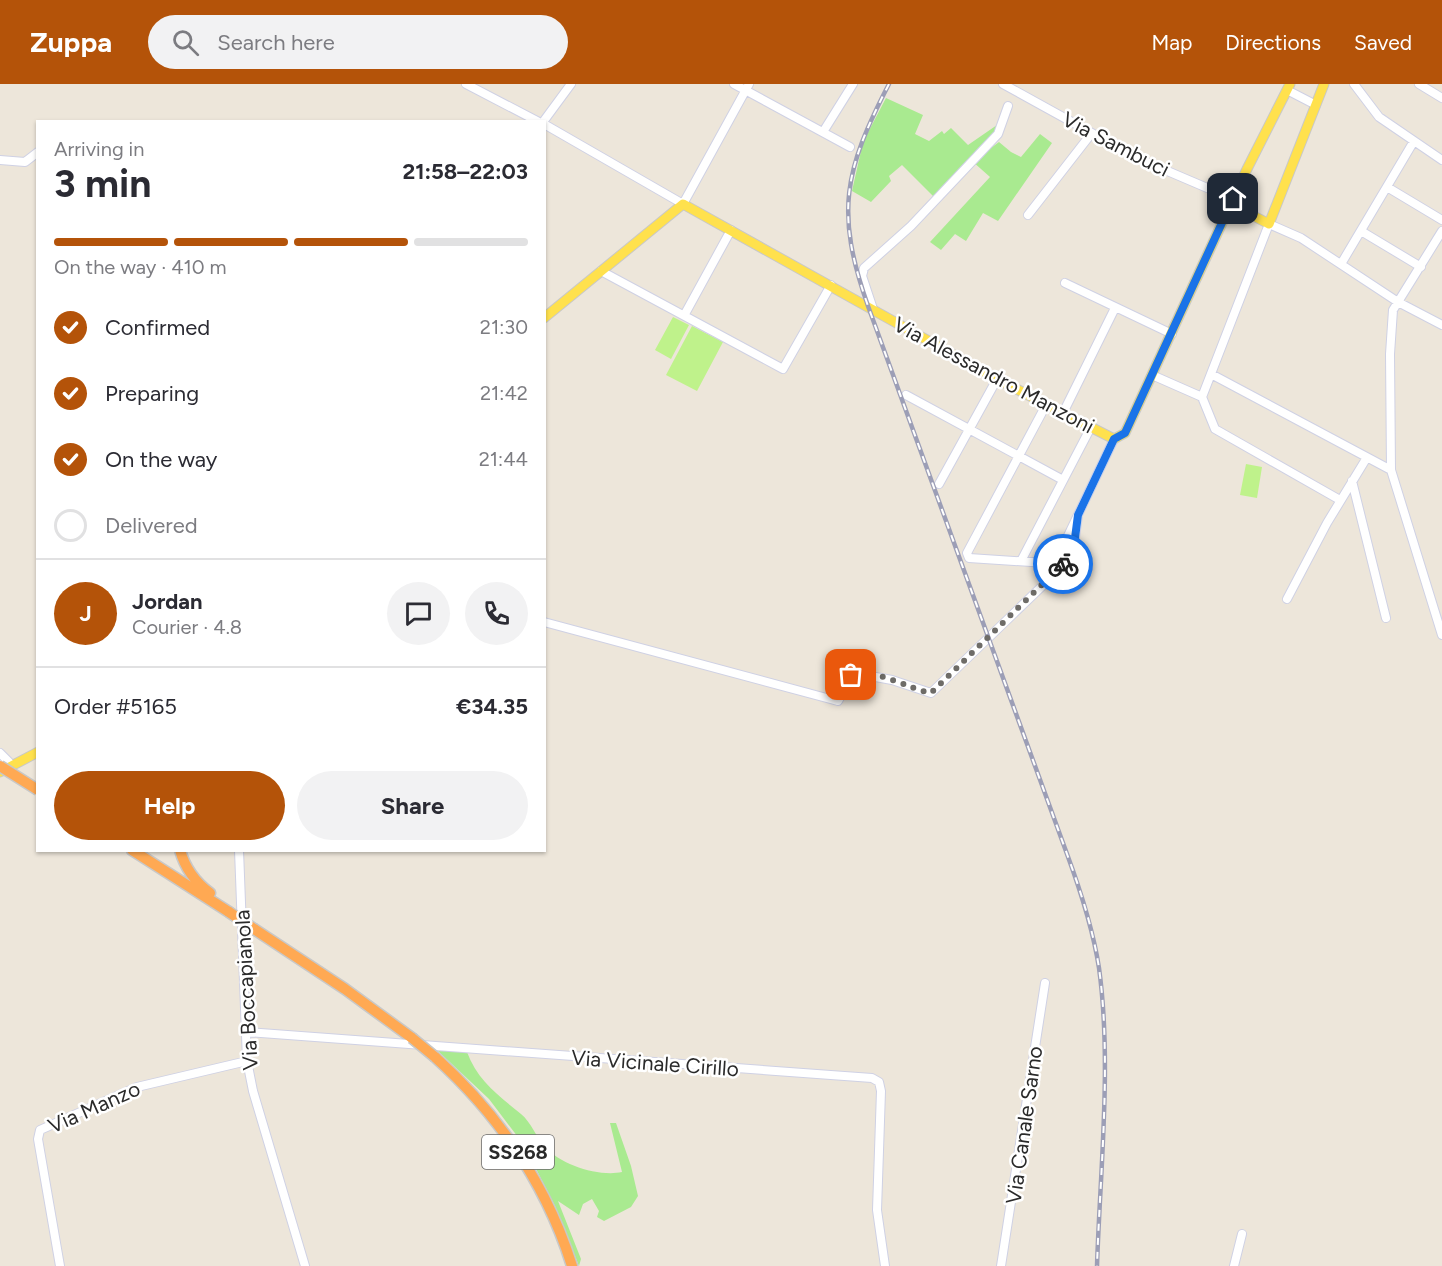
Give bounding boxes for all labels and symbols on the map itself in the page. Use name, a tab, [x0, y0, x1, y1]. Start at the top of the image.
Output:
street label: Via Sambuci	[1058, 106, 1174, 182]
pin	[1207, 173, 1258, 224]
street label: Via Alessandro Manzoni	[889, 311, 1099, 439]
courier	[1033, 534, 1093, 594]
pin	[825, 649, 876, 700]
street label: Via Boccapianola	[229, 909, 263, 1071]
street label: Via Canale Sarno	[1001, 1044, 1047, 1206]
street label: Via Vicinale Cirillo	[570, 1045, 740, 1081]
street label: Via Manzo	[44, 1076, 144, 1138]
road number: SS268	[482, 1135, 554, 1169]

